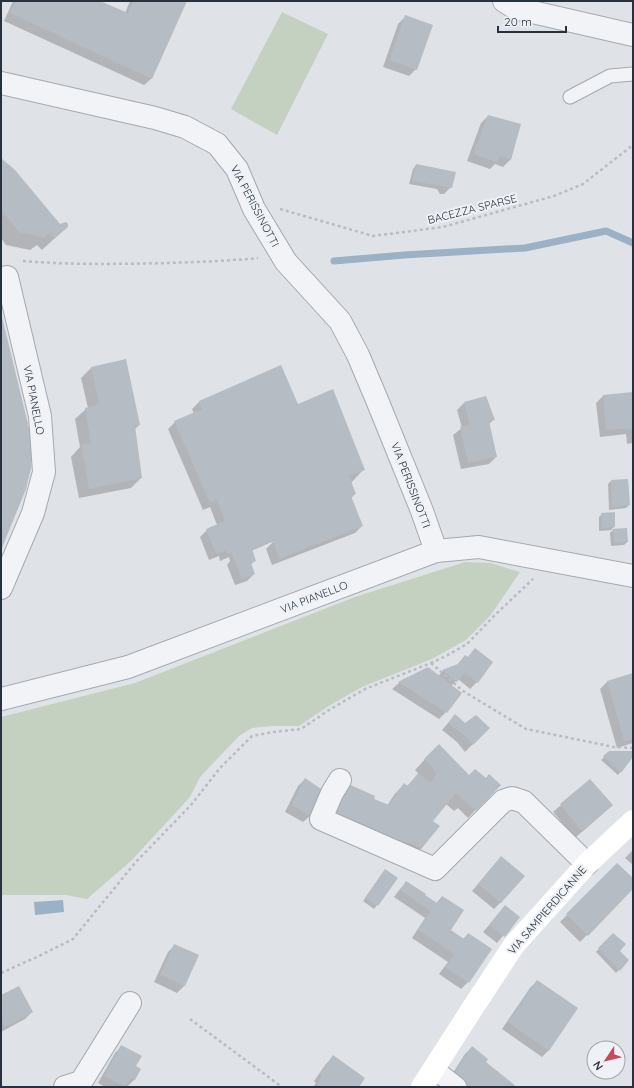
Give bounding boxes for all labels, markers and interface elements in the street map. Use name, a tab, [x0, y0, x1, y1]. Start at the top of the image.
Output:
scale bar	[498, 8, 566, 34]
text: 20 m	[504, 14, 532, 29]
street label: VIA PERISSINOTTI	[228, 163, 282, 249]
street label: BACEZZA SPARSE	[426, 191, 518, 227]
street label: VIA PIANELLO	[20, 364, 48, 436]
street label: VIA PERISSINOTTI	[388, 440, 434, 530]
street label: VIA PIANELLO	[278, 578, 350, 616]
street label: VIA SAMPIERDICANNE	[505, 863, 589, 957]
north arrow	[586, 1040, 626, 1080]
text: N	[590, 1058, 606, 1073]

